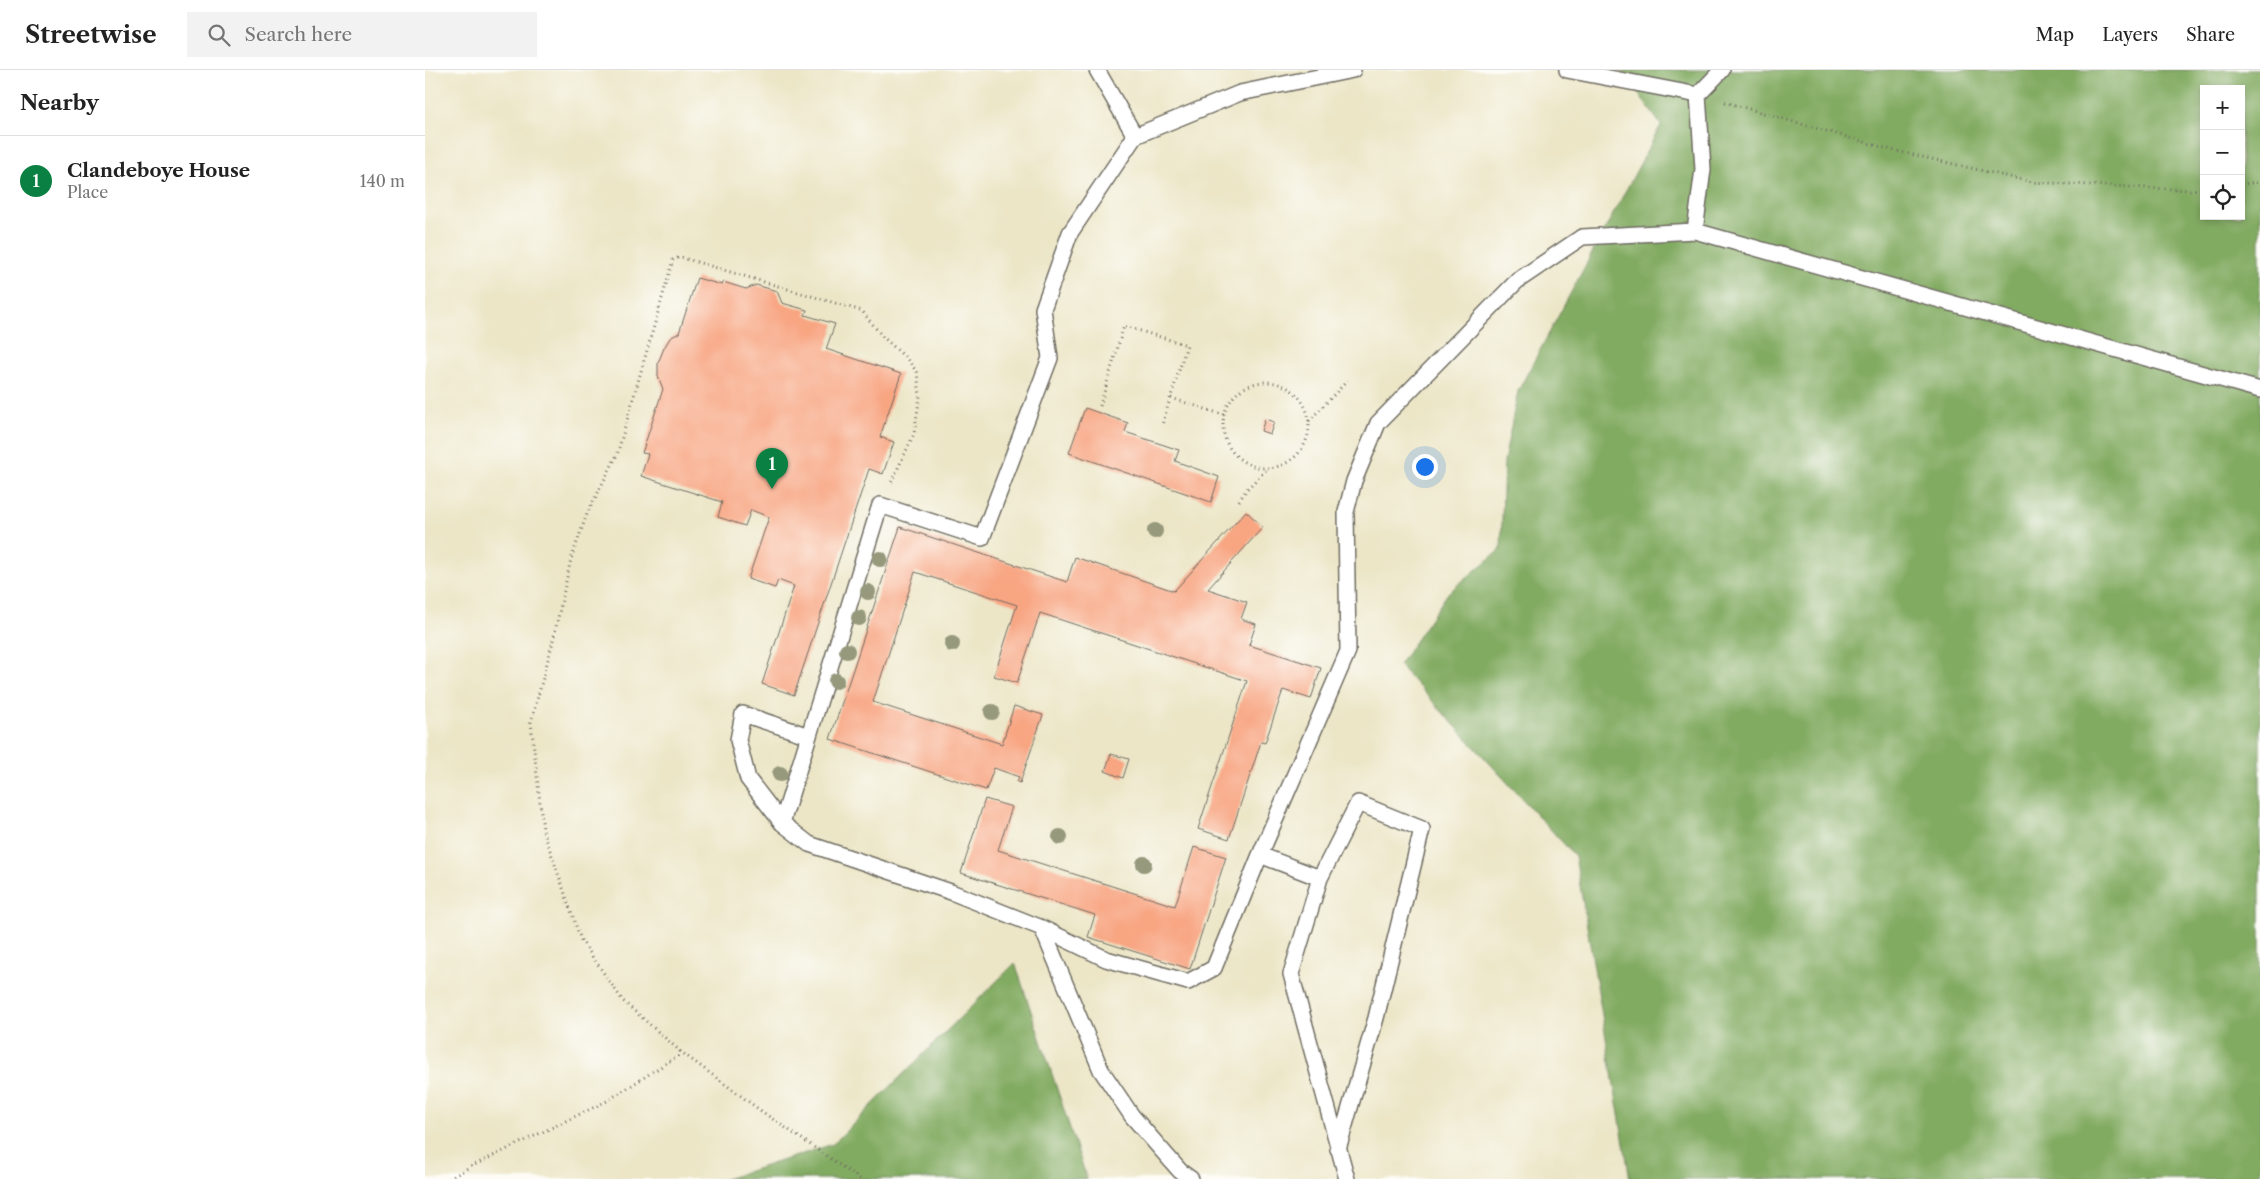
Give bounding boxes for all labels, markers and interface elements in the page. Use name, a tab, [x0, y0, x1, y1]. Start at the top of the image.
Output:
search box	[187, 12, 537, 57]
text: Streetwise	[25, 20, 157, 49]
icon: search	[205, 21, 233, 49]
text: Search here	[245, 23, 352, 46]
text: Map	[2036, 24, 2074, 46]
text: Layers	[2102, 24, 2158, 46]
text: Share	[2186, 24, 2235, 46]
map controls	[2200, 85, 2245, 220]
button: +	[2200, 85, 2245, 130]
text: Nearby	[20, 90, 99, 115]
button: −	[2200, 130, 2245, 175]
text: Clandeboye House	[67, 159, 250, 182]
text: 1	[32, 171, 40, 191]
text: 140 m	[360, 171, 405, 191]
button: locate	[2200, 175, 2245, 220]
text: Place	[67, 182, 108, 202]
pin: 1	[756, 448, 788, 489]
your location	[1412, 454, 1438, 480]

